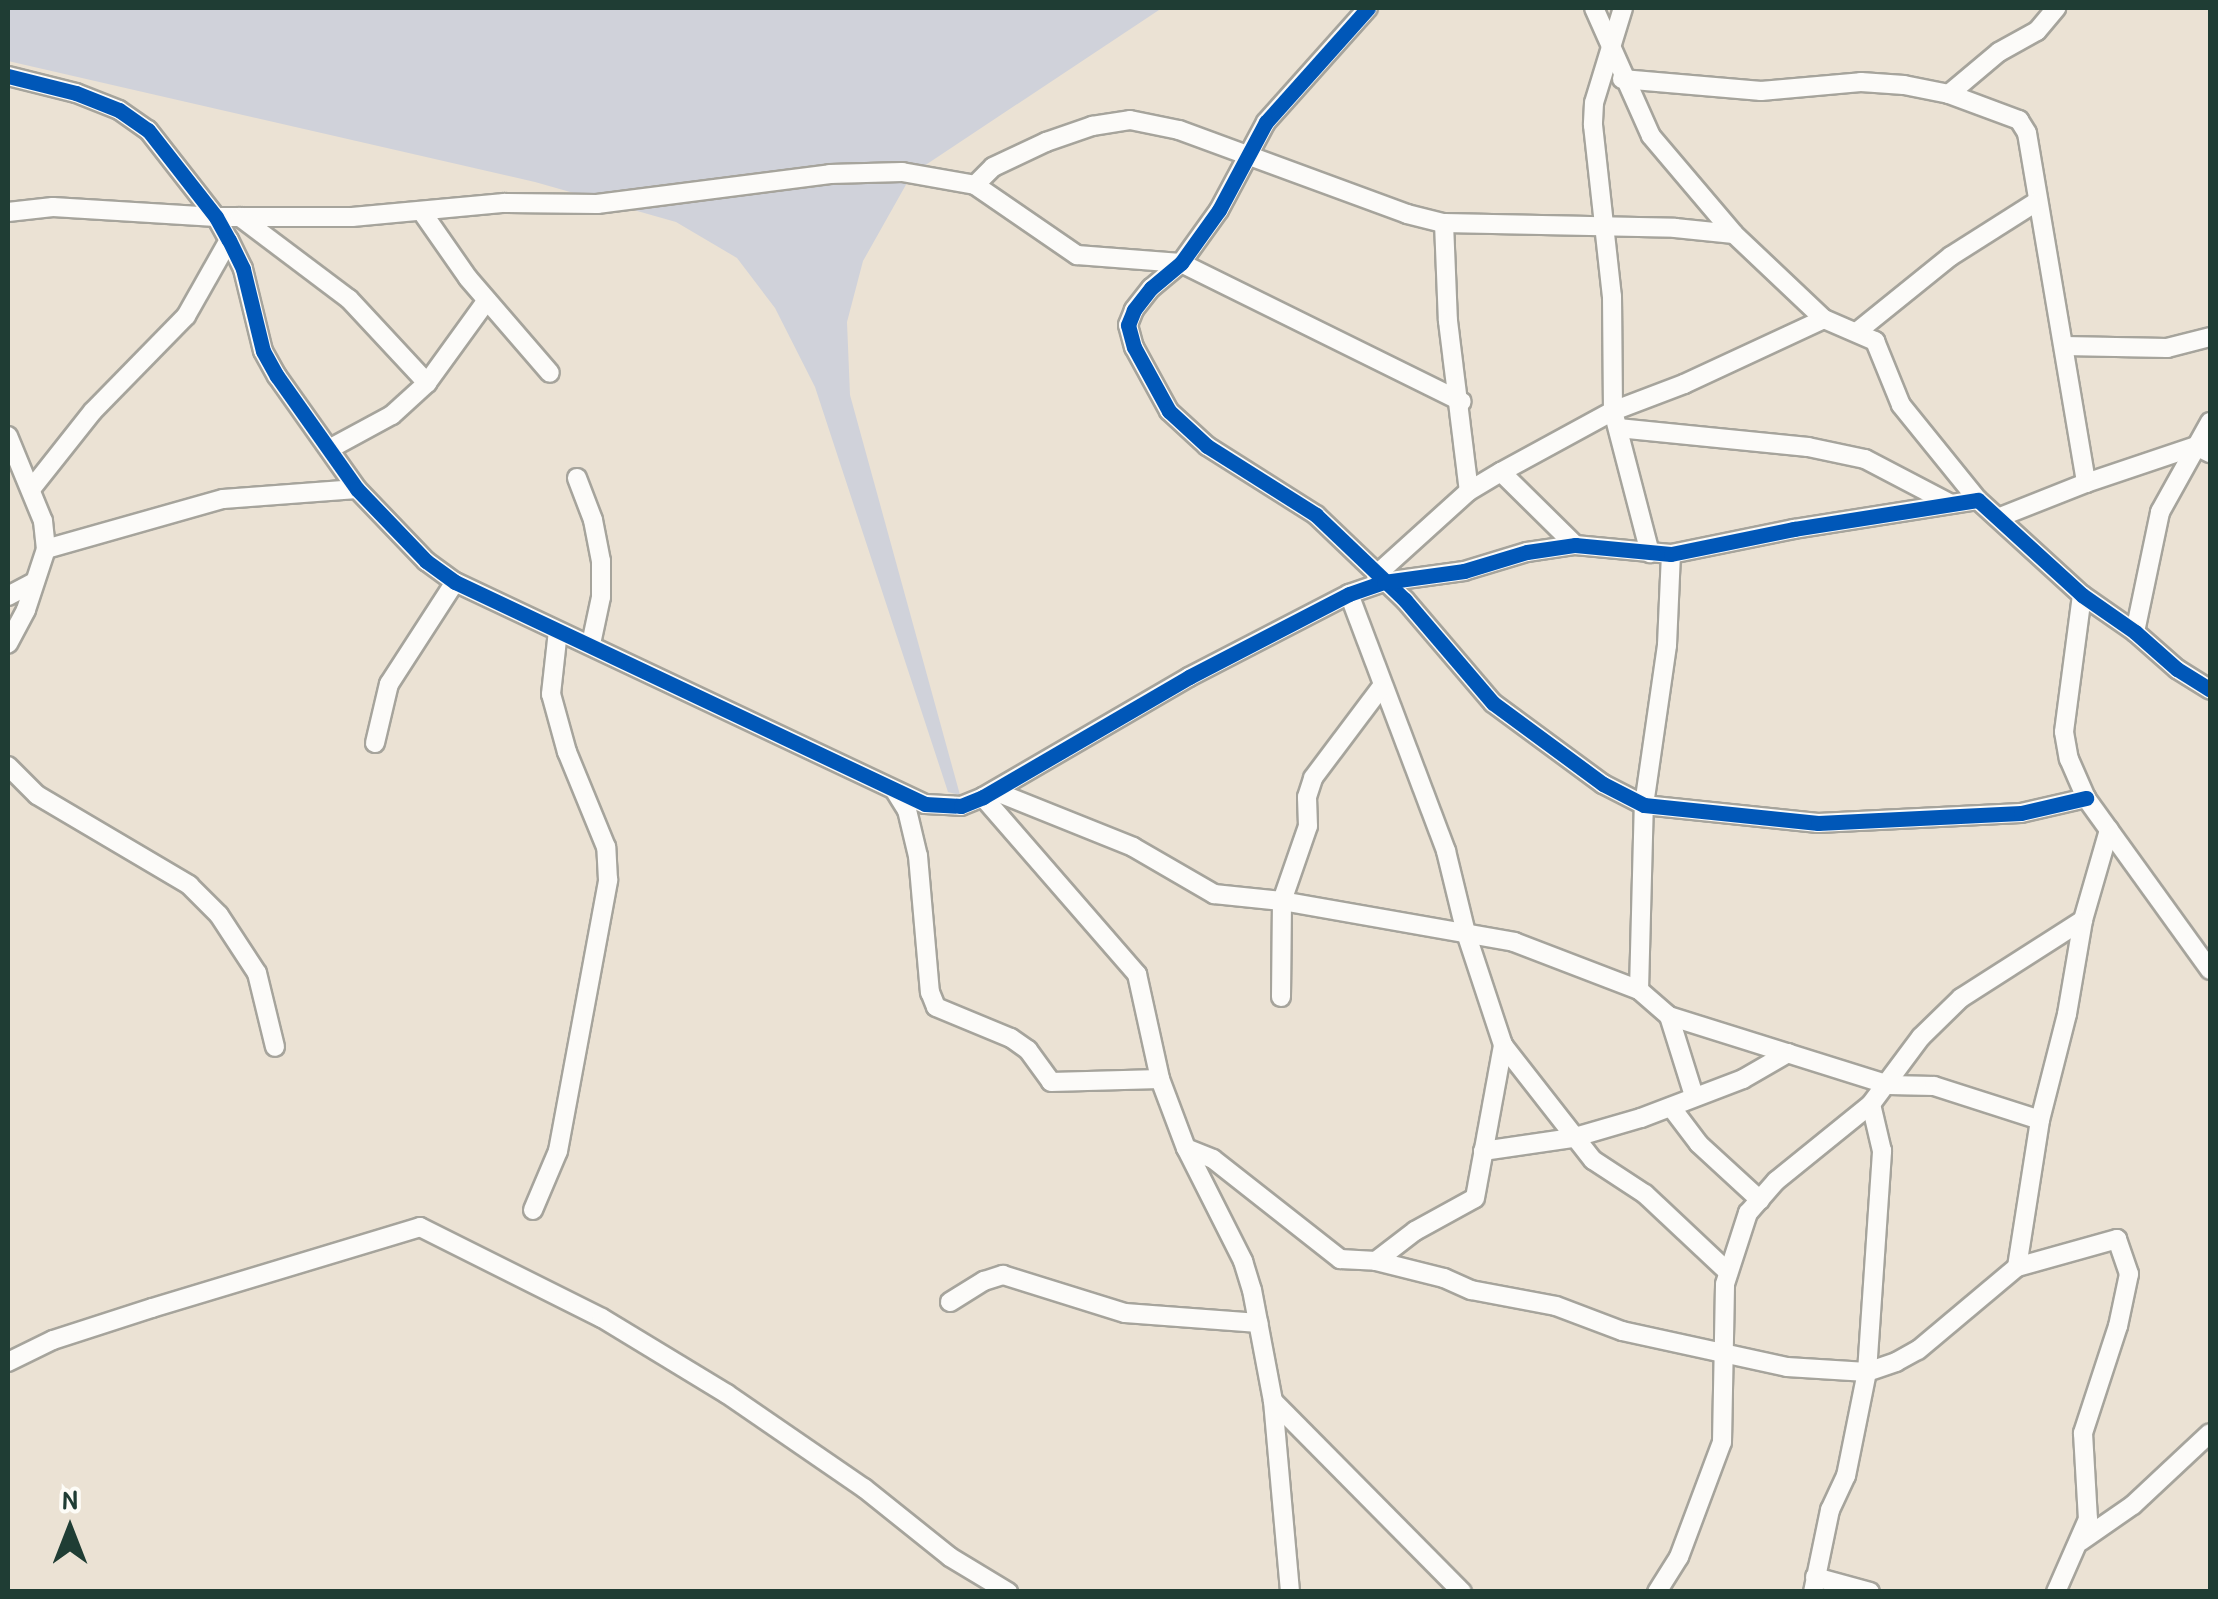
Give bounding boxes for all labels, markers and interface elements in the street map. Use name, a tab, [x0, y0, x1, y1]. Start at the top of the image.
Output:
north arrow	[20, 1479, 120, 1579]
text: N	[63, 1480, 77, 1518]

